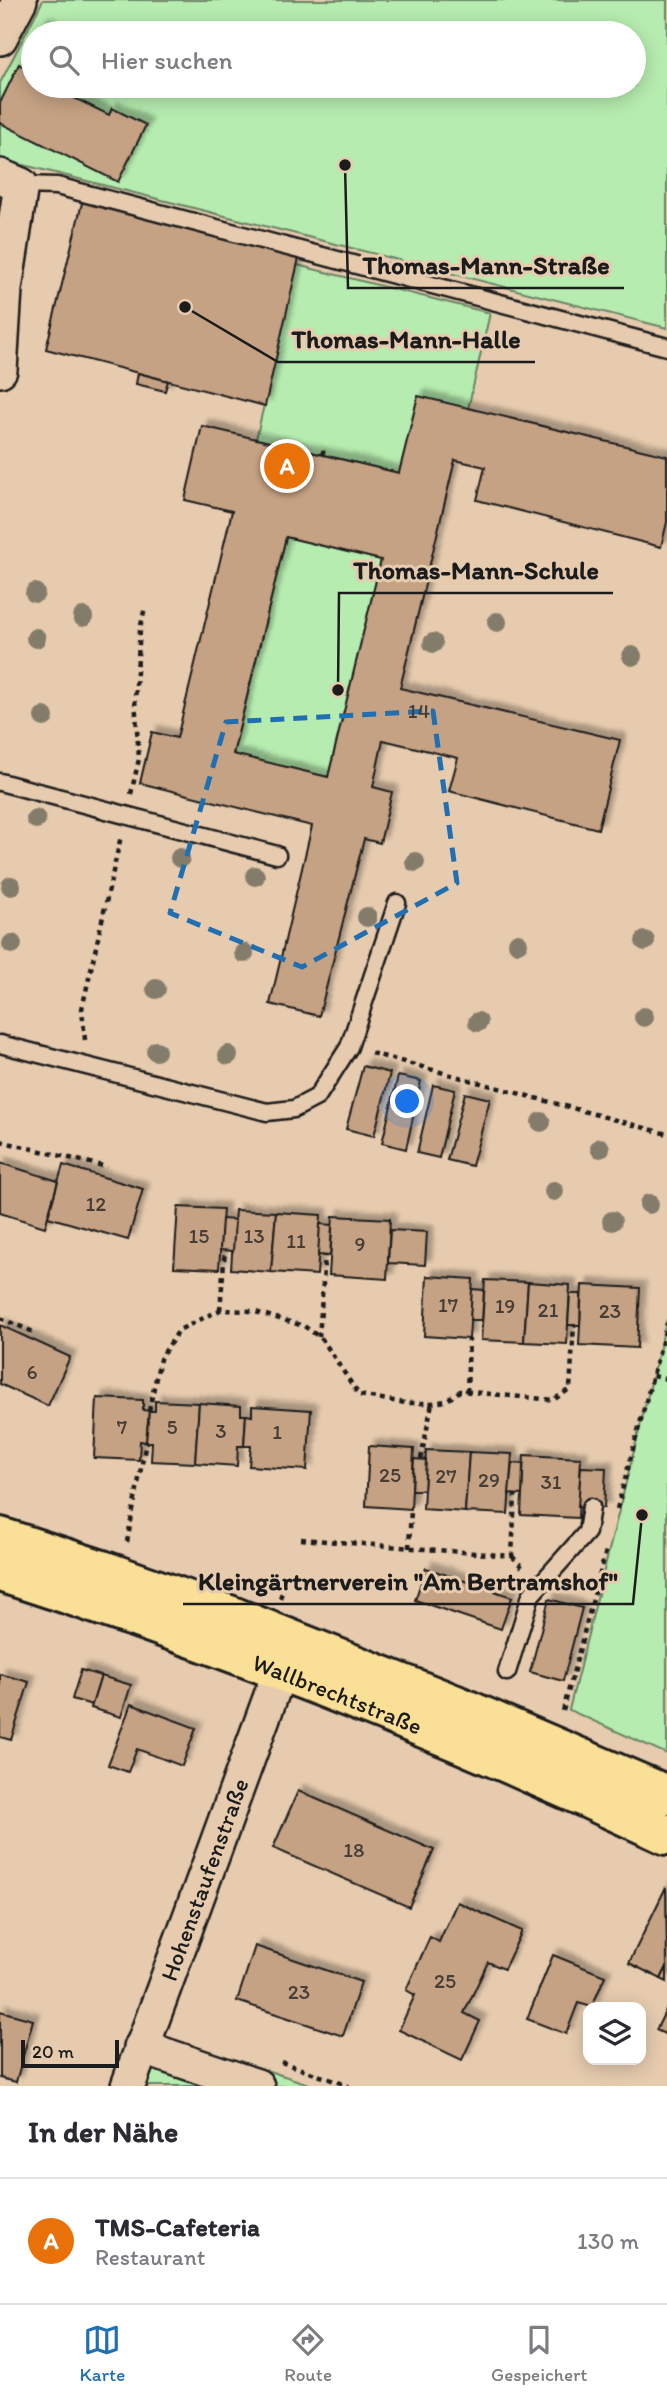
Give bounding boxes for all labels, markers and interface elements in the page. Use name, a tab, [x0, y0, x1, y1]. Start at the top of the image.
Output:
search box	[21, 21, 646, 98]
icon: search	[45, 41, 83, 79]
text: Hier suchen	[101, 44, 233, 76]
callout: Thomas-Mann-Straße	[348, 241, 624, 288]
text: Thomas-Mann-Straße	[361, 249, 610, 281]
callout: Thomas-Mann-Halle	[278, 315, 535, 362]
text: Thomas-Mann-Halle	[290, 323, 521, 355]
pin: A	[264, 440, 310, 492]
callout: Thomas-Mann-Schule	[339, 546, 613, 593]
text: Thomas-Mann-Schule	[352, 554, 599, 586]
house number: 14	[408, 698, 431, 723]
your location	[390, 1084, 424, 1118]
house number: 12	[86, 1191, 106, 1216]
house number: 15	[189, 1223, 209, 1248]
house number: 13	[243, 1223, 265, 1248]
house number: 11	[286, 1228, 306, 1253]
house number: 9	[355, 1231, 365, 1256]
house number: 17	[438, 1292, 458, 1317]
house number: 19	[495, 1293, 515, 1318]
house number: 21	[538, 1297, 559, 1322]
house number: 23	[599, 1298, 621, 1323]
house number: 6	[26, 1359, 38, 1384]
house number: 7	[117, 1414, 127, 1439]
house number: 5	[166, 1414, 178, 1439]
house number: 3	[215, 1418, 227, 1443]
house number: 1	[272, 1419, 282, 1444]
house number: 25	[379, 1462, 401, 1487]
house number: 27	[435, 1463, 457, 1488]
house number: 29	[478, 1467, 500, 1492]
house number: 31	[540, 1469, 562, 1494]
callout: Kleingärtnerverein "Am Bertramshof"	[183, 1557, 633, 1604]
text: Kleingärtnerverein "Am Bertramshof"	[198, 1565, 618, 1597]
street label: Wallbrechtstraße	[249, 1647, 427, 1740]
street label: Hohenstaufenstraße	[153, 1774, 254, 1985]
house number: 18	[343, 1837, 365, 1862]
house number: 25	[434, 1968, 456, 1993]
house number: 23	[288, 1979, 310, 2004]
map controls	[583, 2002, 646, 2065]
button: layers	[583, 2002, 646, 2065]
scale bar	[21, 2037, 119, 2069]
text: 20 m	[32, 2040, 74, 2063]
text: In der Nähe	[28, 2113, 178, 2150]
text: TMS-Cafeteria	[95, 2211, 260, 2243]
text: A	[44, 2227, 58, 2255]
text: 130 m	[577, 2227, 639, 2255]
text: Restaurant	[95, 2243, 205, 2271]
tab: Karte	[80, 2321, 125, 2386]
tab: Route	[284, 2321, 332, 2386]
tab: Gespeichert	[491, 2321, 587, 2386]

